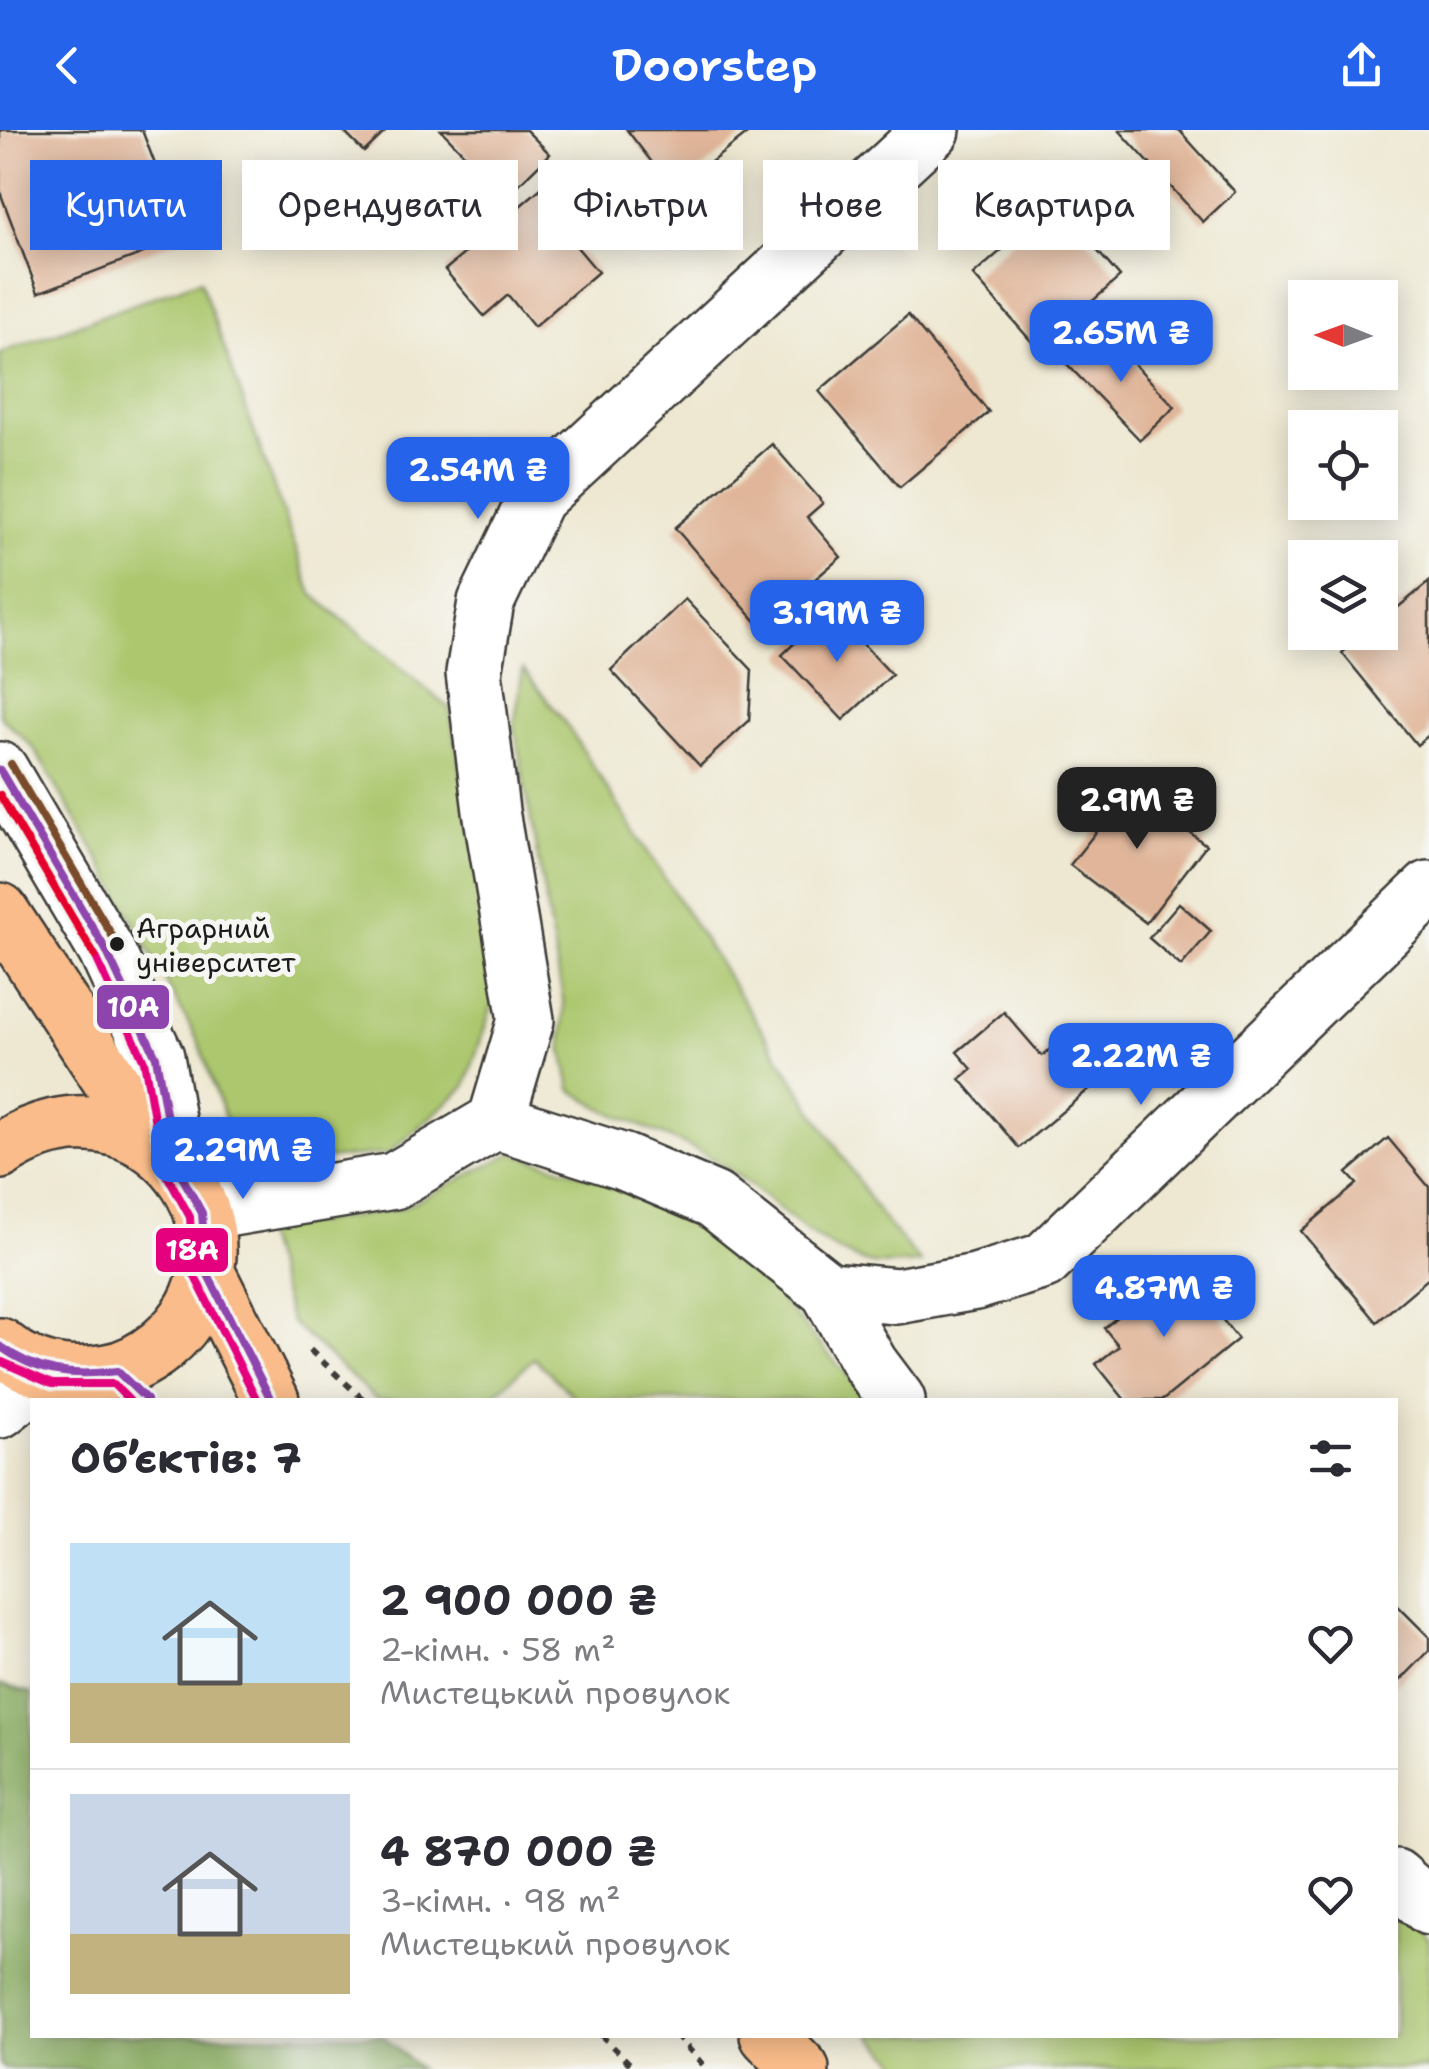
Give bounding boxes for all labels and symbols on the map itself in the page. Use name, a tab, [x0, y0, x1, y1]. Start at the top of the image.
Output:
north arrow	[1288, 280, 1398, 390]
pin: 2.65M ₴	[1029, 300, 1213, 385]
pin: 2.54M ₴	[386, 437, 570, 522]
pin: 3.19M ₴	[745, 580, 929, 665]
pin: 2.9M ₴	[1056, 767, 1218, 852]
place label: Аграрний університет	[136, 909, 296, 981]
marker: Аграрний університет	[107, 934, 127, 954]
line badge: 10А	[95, 983, 171, 1031]
text: 10А	[107, 988, 159, 1026]
pin: 2.22M ₴	[1049, 1023, 1233, 1108]
pin: 2.29M ₴	[151, 1117, 335, 1202]
line badge: 18А	[154, 1226, 230, 1274]
text: 18А	[165, 1231, 219, 1269]
pin: 4.87M ₴	[1072, 1255, 1256, 1340]

